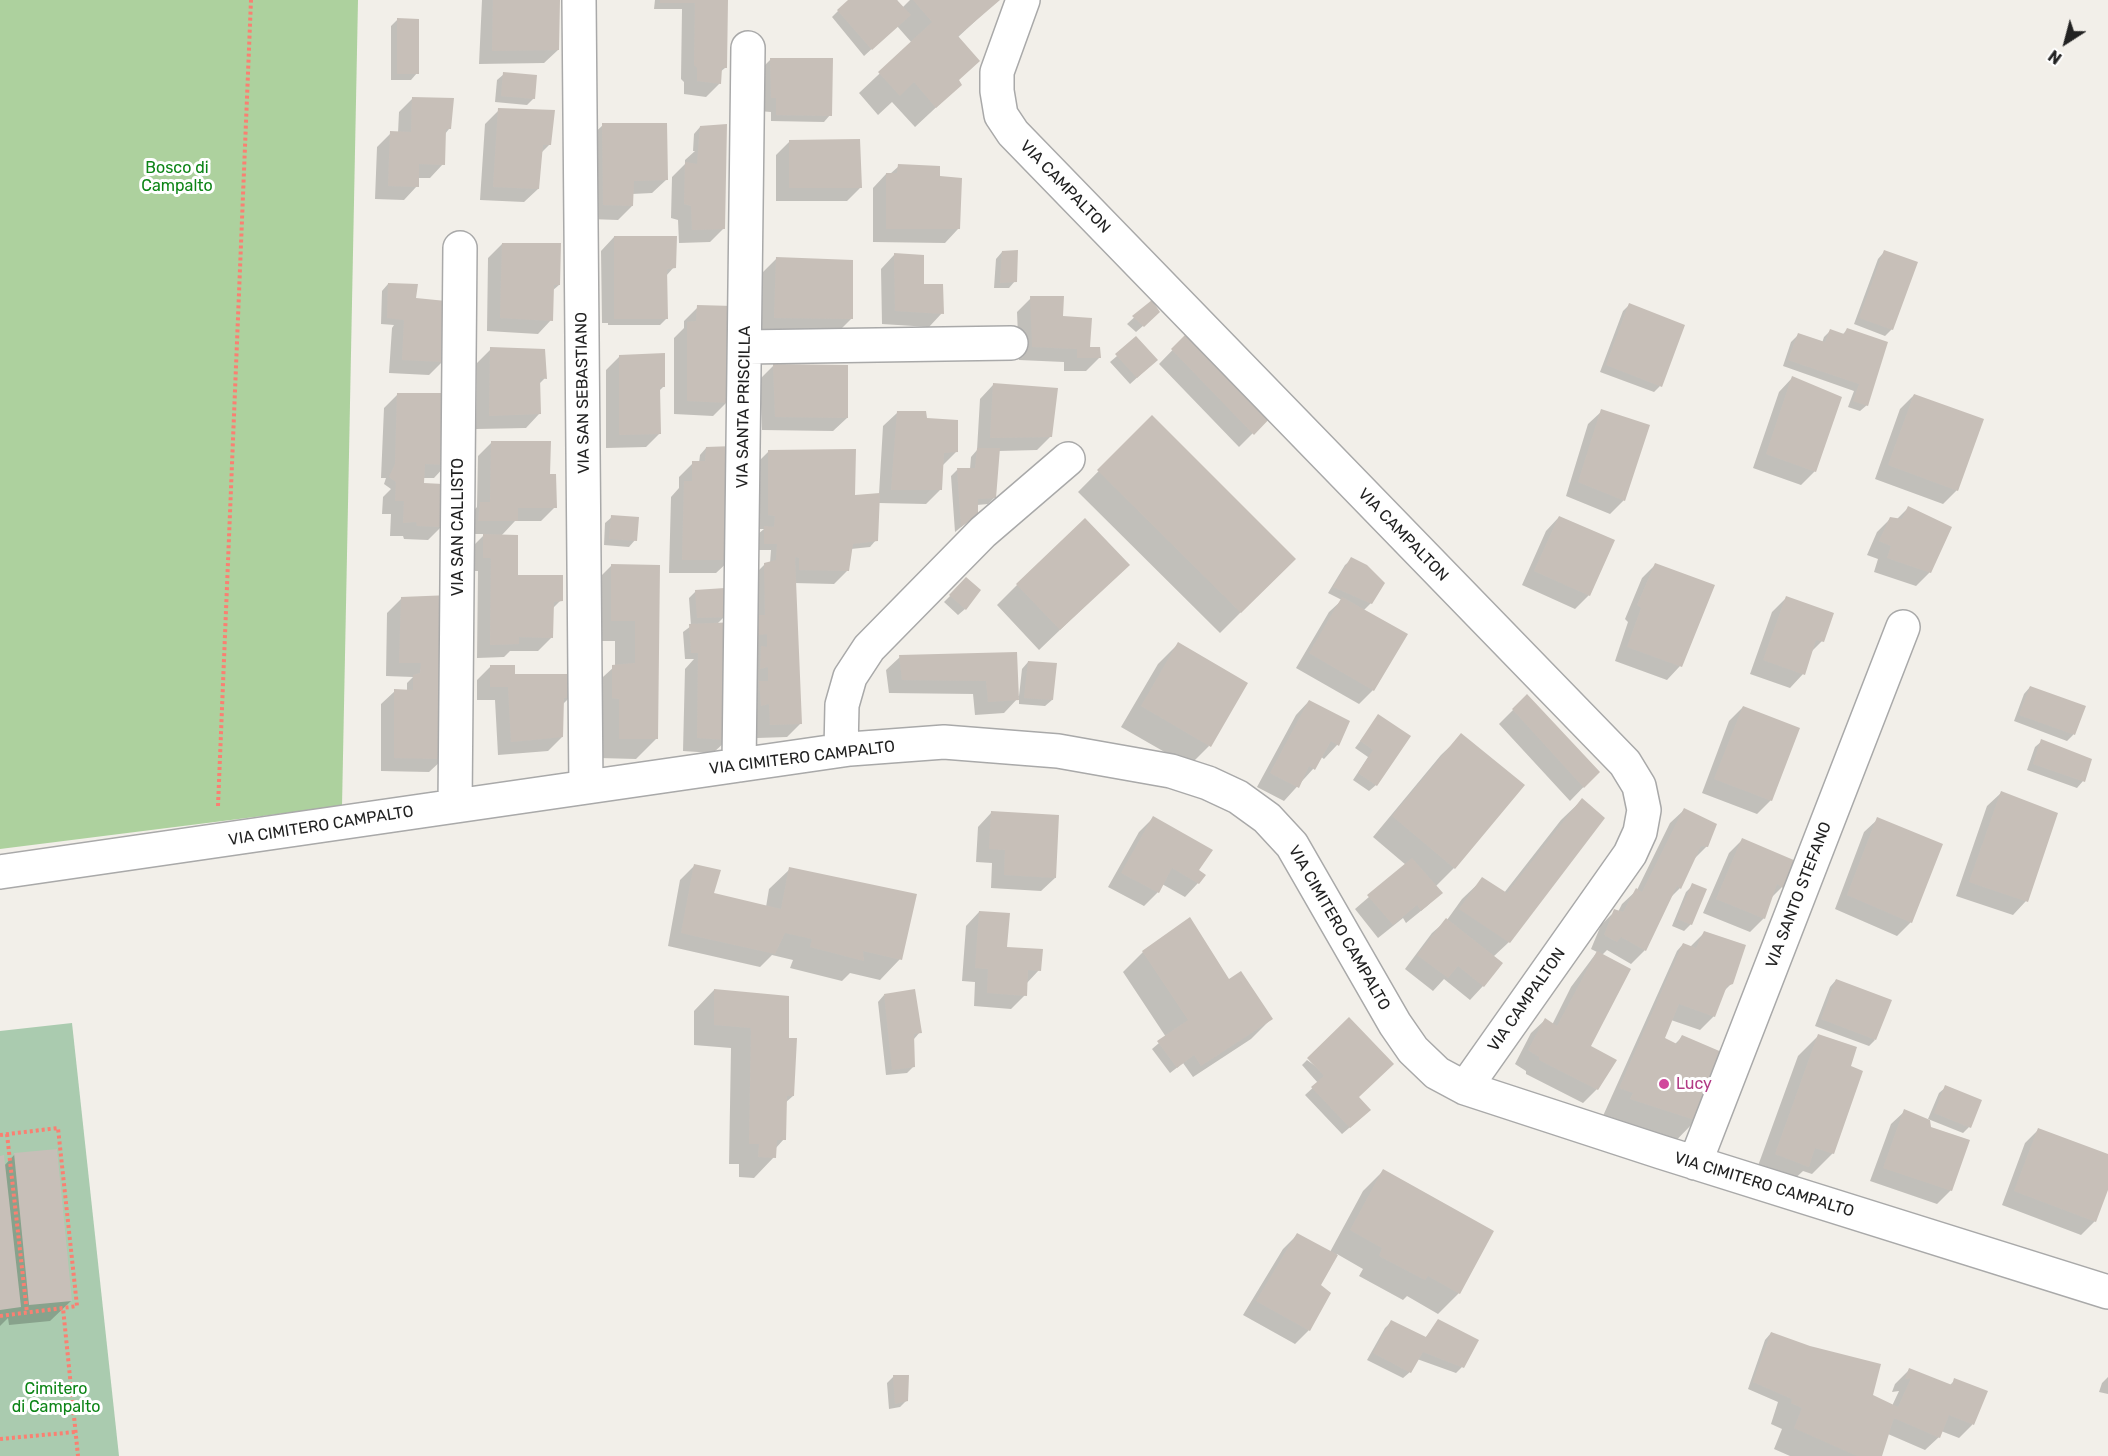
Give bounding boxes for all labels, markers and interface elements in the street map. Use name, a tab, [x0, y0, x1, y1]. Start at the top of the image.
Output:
north arrow	[2036, 12, 2096, 72]
text: N	[2045, 46, 2065, 68]
street label: VIA CAMPALTON	[1016, 136, 1114, 238]
park label: Bosco di Campalto	[141, 158, 213, 196]
street label: VIA SAN SEBASTIANO	[572, 312, 594, 474]
street label: VIA SANTA PRISCILLA	[733, 326, 755, 488]
street label: VIA SAN CALLISTO	[448, 458, 468, 596]
street label: VIA CAMPALTON	[1354, 484, 1452, 586]
street label: VIA CIMITERO CAMPALTO	[708, 737, 896, 779]
street label: VIA CIMITERO CAMPALTO	[227, 802, 415, 850]
street label: VIA SANTO STEFANO	[1762, 819, 1836, 971]
street label: VIA CIMITERO CAMPALTO	[1284, 842, 1394, 1014]
street label: VIA CAMPALTON	[1484, 945, 1570, 1055]
place label: Lucy	[1676, 1074, 1712, 1094]
marker: Lucy	[1657, 1077, 1671, 1091]
street label: VIA CIMITERO CAMPALTO	[1672, 1148, 1856, 1222]
park label: Cimitero di Campalto	[12, 1379, 100, 1417]

